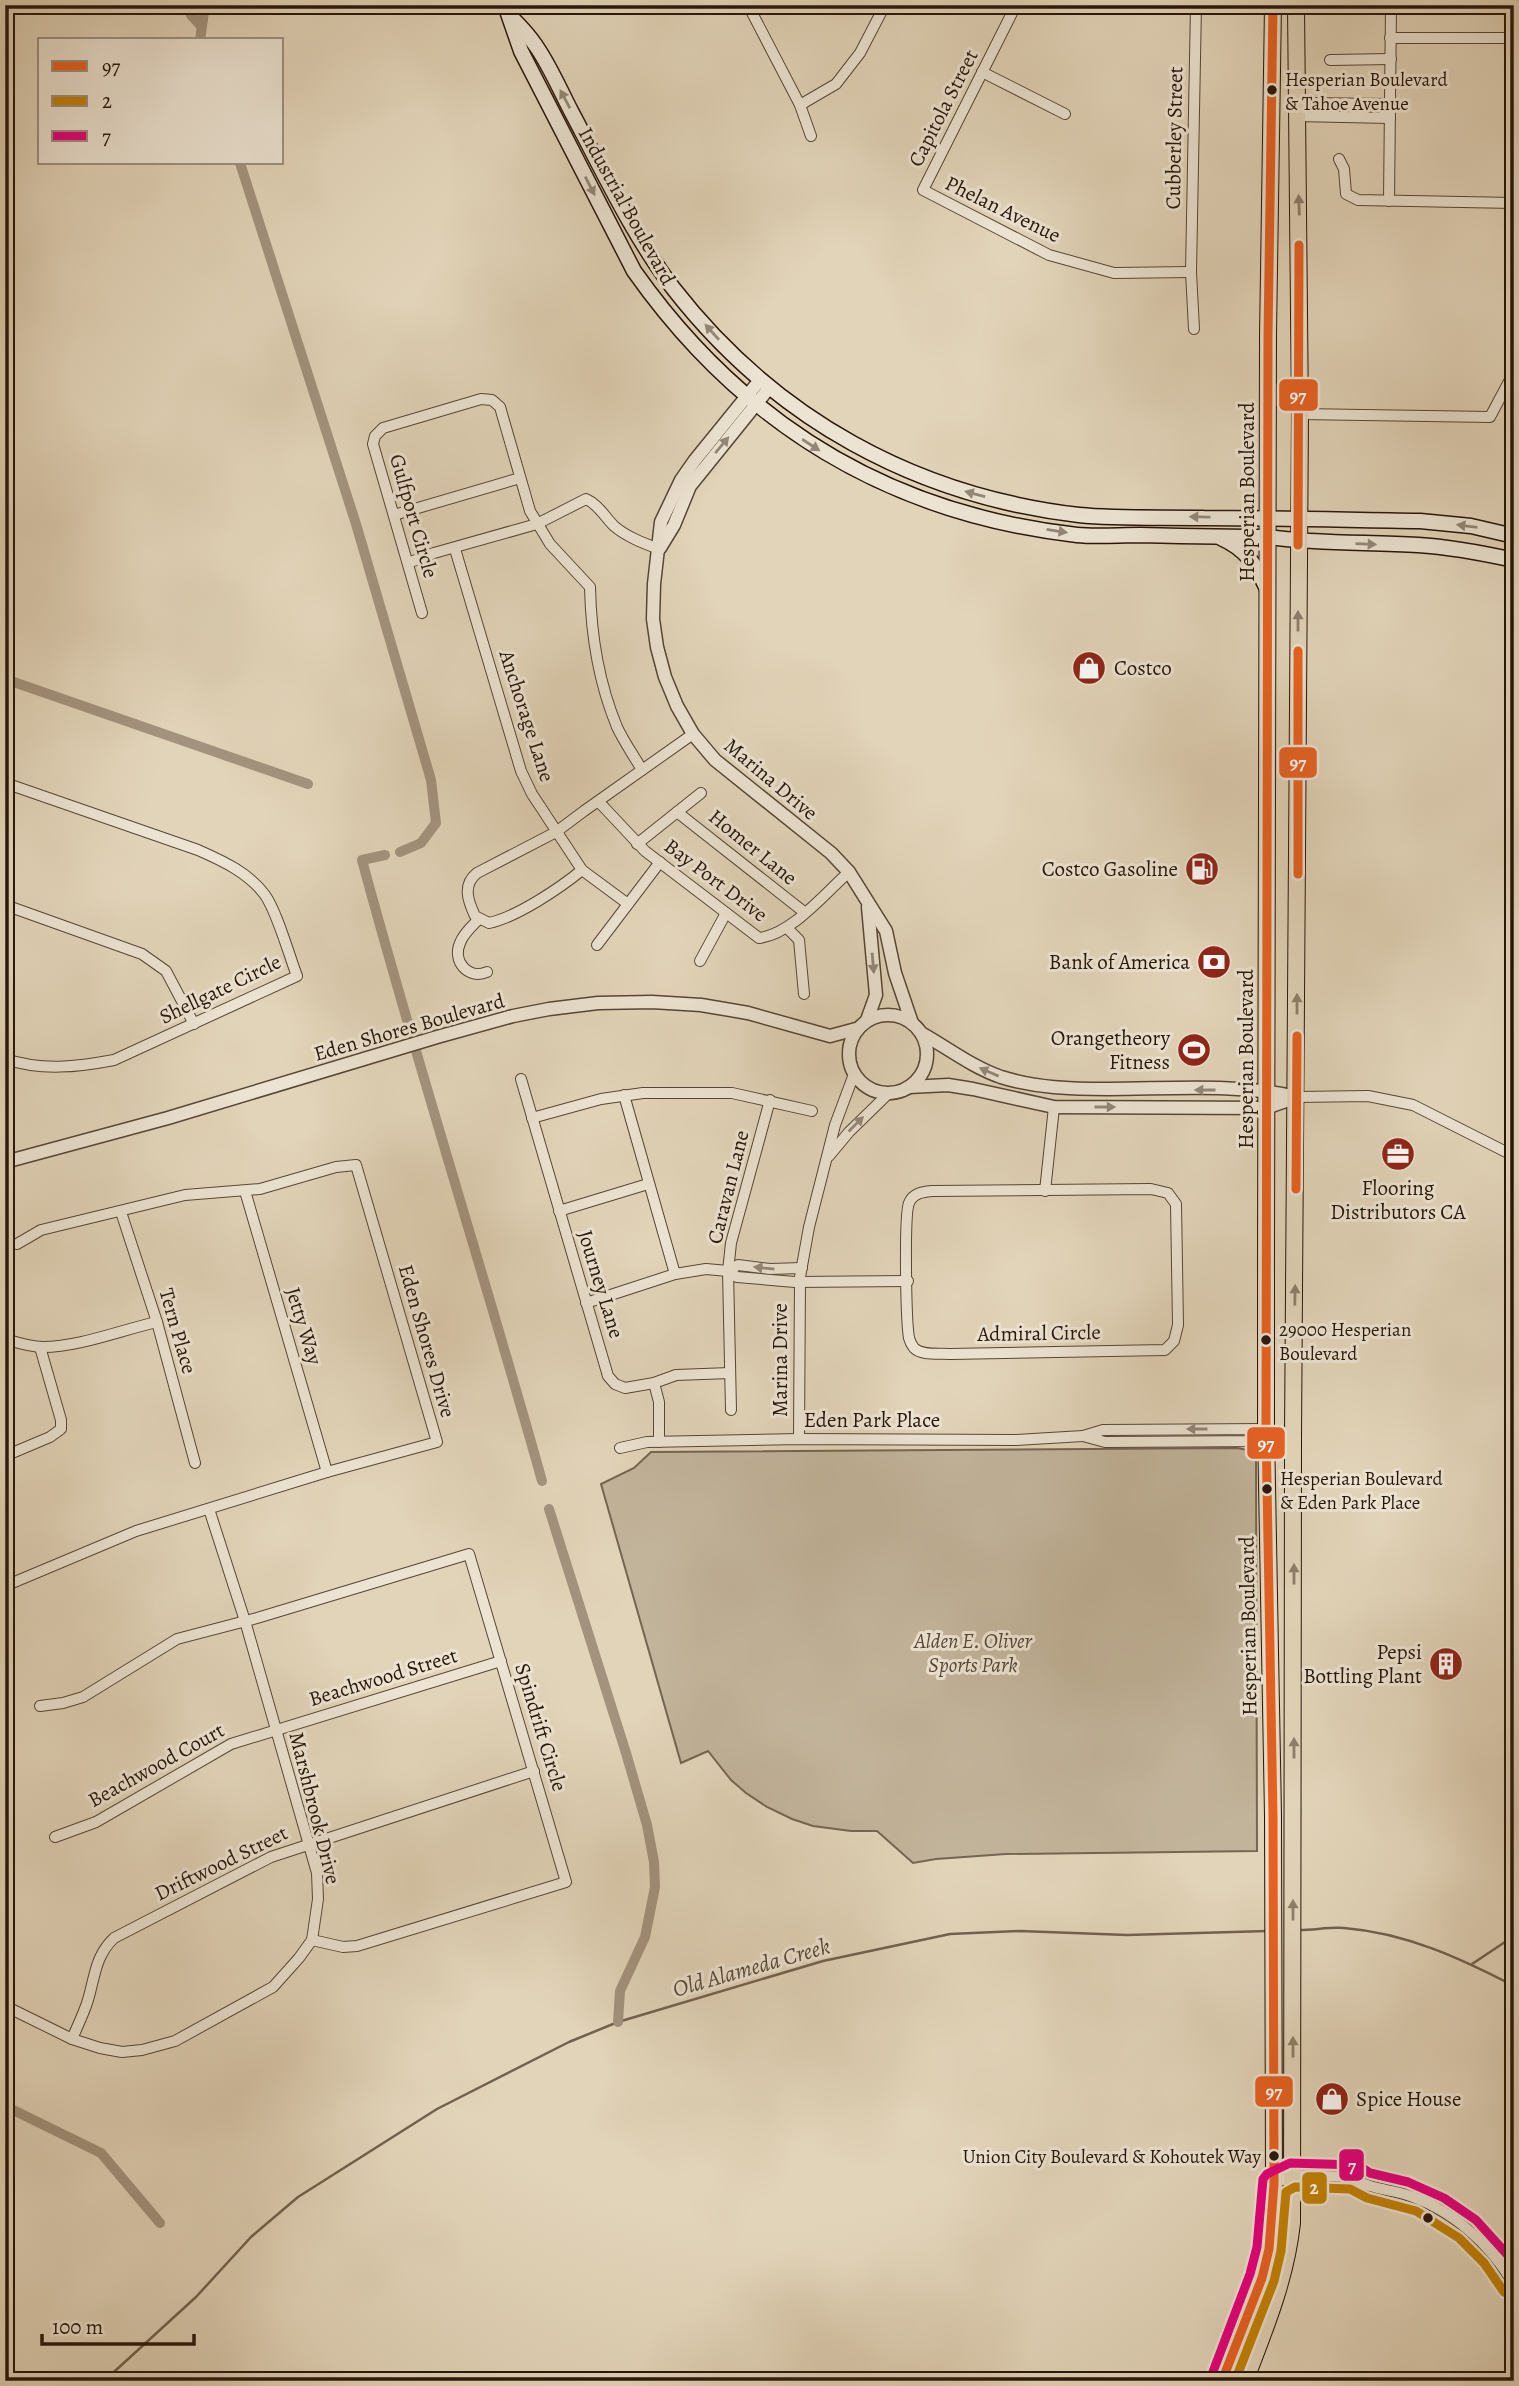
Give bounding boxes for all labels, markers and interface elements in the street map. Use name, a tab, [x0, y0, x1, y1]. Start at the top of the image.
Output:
legend	[38, 38, 284, 164]
street label: Capitola Street	[901, 45, 985, 171]
text: 97	[102, 53, 121, 81]
street label: Cubberley Street	[1159, 66, 1189, 210]
place label: Hesperian Boulevard & Tahoe Avenue	[1285, 67, 1448, 117]
marker: Hesperian Boulevard & Tahoe Avenue	[1265, 83, 1279, 97]
text: 2	[102, 87, 112, 115]
one-way arrow	[559, 89, 570, 109]
street label: Industrial Boulevard	[572, 122, 682, 291]
text: 7	[102, 123, 111, 151]
street label: Phelan Avenue	[941, 169, 1065, 249]
one-way arrow	[584, 176, 595, 196]
one-way arrow	[1293, 194, 1304, 216]
one-way arrow	[704, 324, 720, 341]
line badge: 97	[1278, 378, 1319, 412]
text: 97	[1290, 383, 1307, 409]
street label: Hesperian Boulevard	[1233, 401, 1261, 582]
one-way arrow	[714, 436, 729, 453]
one-way arrow	[802, 438, 820, 452]
street label: Gulfport Circle	[383, 451, 445, 581]
one-way arrow	[964, 488, 986, 499]
one-way arrow	[1189, 512, 1211, 523]
one-way arrow	[1456, 520, 1478, 531]
one-way arrow	[1046, 526, 1068, 537]
one-way arrow	[1356, 538, 1378, 549]
one-way arrow	[1292, 609, 1304, 631]
street label: Anchorage Lane	[492, 646, 561, 785]
shop icon: Costco	[1070, 649, 1108, 687]
place label: Costco	[1114, 654, 1172, 682]
street label: Marina Drive	[718, 732, 824, 826]
line badge: 97	[1278, 746, 1318, 779]
text: 97	[1290, 750, 1307, 776]
street label: Homer Lane	[703, 803, 803, 891]
street label: Bay Port Drive	[659, 832, 773, 928]
fuel station icon: Costco Gasoline	[1183, 850, 1221, 888]
place label: Costco Gasoline	[1042, 855, 1178, 883]
bank icon: Bank of America	[1195, 943, 1233, 981]
street label: Shellgate Circle	[154, 947, 286, 1031]
place label: Bank of America	[1049, 948, 1190, 976]
one-way arrow	[868, 952, 879, 974]
street label: Hesperian Boulevard	[1232, 968, 1260, 1149]
street label: Eden Shores Boulevard	[310, 986, 508, 1068]
one-way arrow	[1291, 993, 1303, 1015]
place label: Orangetheory Fitness	[1051, 1024, 1171, 1076]
sports icon: Orangetheory Fitness	[1175, 1031, 1213, 1069]
one-way arrow	[979, 1066, 1000, 1077]
one-way arrow	[1194, 1084, 1216, 1096]
one-way arrow	[1094, 1101, 1116, 1113]
one-way arrow	[848, 1116, 865, 1133]
street label: Caravan Lane	[700, 1127, 756, 1247]
office icon: Flooring Distributors CA	[1379, 1135, 1417, 1173]
place label: Flooring Distributors CA	[1330, 1174, 1466, 1226]
street label: Journey Lane	[571, 1227, 631, 1341]
street label: Eden Shores Drive	[392, 1261, 462, 1421]
one-way arrow	[753, 1262, 775, 1273]
street label: Jetty Way	[279, 1284, 329, 1369]
one-way arrow	[1289, 1284, 1301, 1306]
street label: Tern Place	[152, 1285, 204, 1377]
street label: Marina Drive	[766, 1303, 794, 1417]
place label: 29000 Hesperian Boulevard	[1279, 1317, 1411, 1367]
street label: Admiral Circle	[976, 1318, 1101, 1348]
marker: 29000 Hesperian Boulevard	[1259, 1333, 1273, 1347]
street label: Eden Park Place	[804, 1406, 940, 1434]
one-way arrow	[1186, 1423, 1208, 1435]
line badge: 97	[1246, 1426, 1286, 1460]
text: 97	[1258, 1431, 1275, 1457]
place label: Hesperian Boulevard & Eden Park Place	[1280, 1466, 1443, 1516]
marker: Hesperian Boulevard & Eden Park Place	[1260, 1482, 1274, 1496]
street label: Hesperian Boulevard	[1232, 1535, 1264, 1716]
one-way arrow	[1288, 1563, 1300, 1585]
park label: Alden E. Oliver Sports Park	[913, 1627, 1033, 1679]
place label: Pepsi Bottling Plant	[1303, 1638, 1422, 1690]
street label: Beachwood Street	[305, 1641, 461, 1713]
building icon: Pepsi Bottling Plant	[1427, 1645, 1465, 1683]
street label: Spindrift Circle	[508, 1659, 574, 1795]
street label: Beachwood Court	[83, 1716, 229, 1814]
street label: Marshbrook Drive	[283, 1729, 347, 1887]
one-way arrow	[1288, 1737, 1300, 1759]
street label: Driftwood Street	[150, 1819, 292, 1907]
one-way arrow	[1287, 1898, 1299, 1920]
water label: Old Alameda Creek	[669, 1930, 833, 2005]
one-way arrow	[1287, 2036, 1299, 2058]
line badge: 97	[1254, 2075, 1294, 2108]
text: 97	[1266, 2079, 1283, 2105]
shop icon: Spice House	[1313, 2080, 1351, 2118]
place label: Spice House	[1356, 2085, 1461, 2113]
place label: Union City Boulevard & Kohoutek Way	[963, 2144, 1262, 2170]
line badge: 7	[1338, 2148, 1365, 2182]
marker: Union City Boulevard & Kohoutek Way	[1267, 2149, 1281, 2163]
text: 7	[1348, 2153, 1357, 2179]
line badge: 2	[1301, 2171, 1328, 2205]
text: 2	[1309, 2175, 1319, 2201]
unlabelled marker	[1421, 2211, 1435, 2225]
scale bar	[42, 2302, 194, 2346]
text: 100 m	[52, 2313, 103, 2341]

